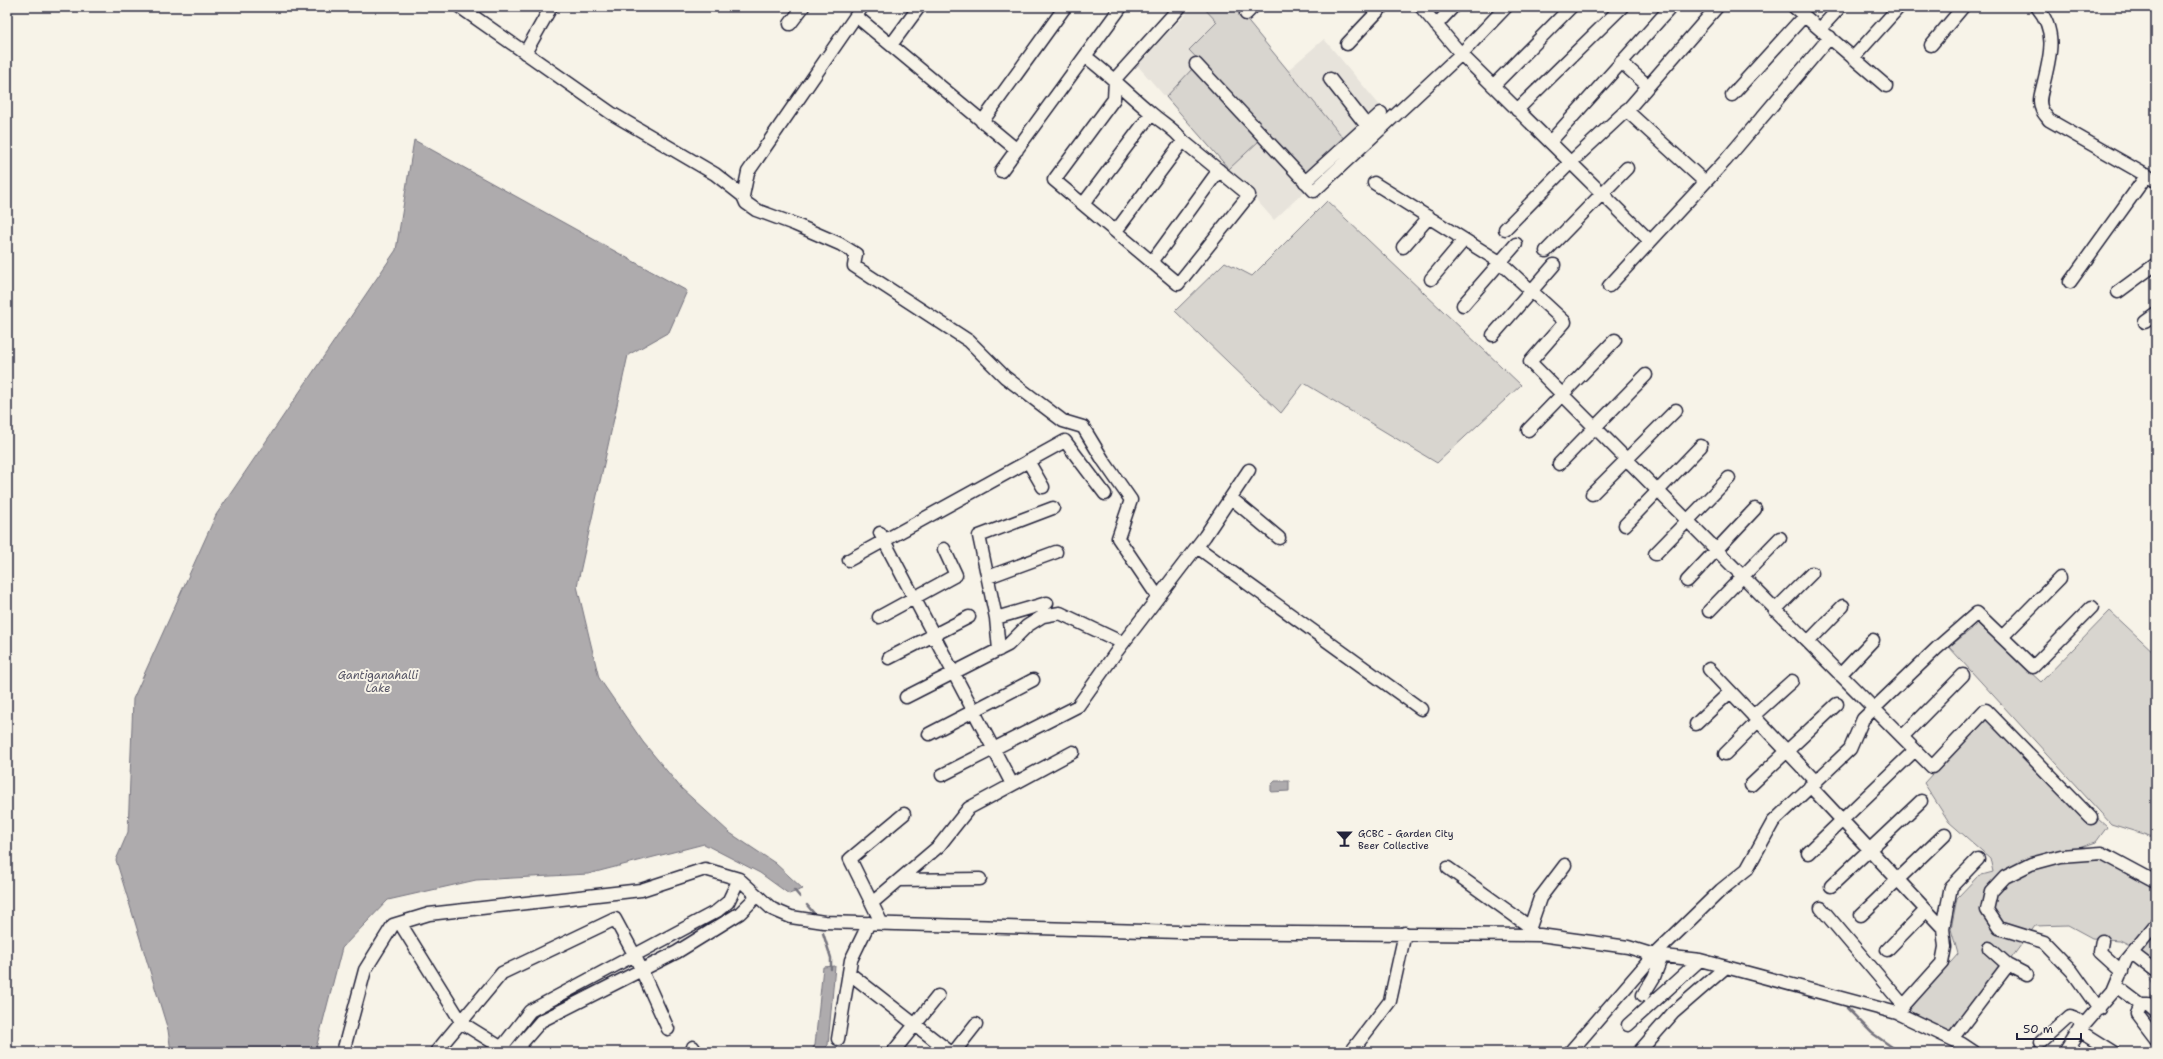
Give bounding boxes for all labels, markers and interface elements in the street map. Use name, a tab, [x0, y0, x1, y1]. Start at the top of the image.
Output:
water label: Gantiganahalli Lake	[338, 668, 419, 696]
place label: GCBC - Garden City Beer Collective	[1358, 827, 1454, 852]
bar icon: GCBC - Garden City Beer Collective	[1335, 829, 1355, 849]
scale bar	[2017, 1015, 2081, 1041]
text: 50 m	[2023, 1021, 2053, 1037]

